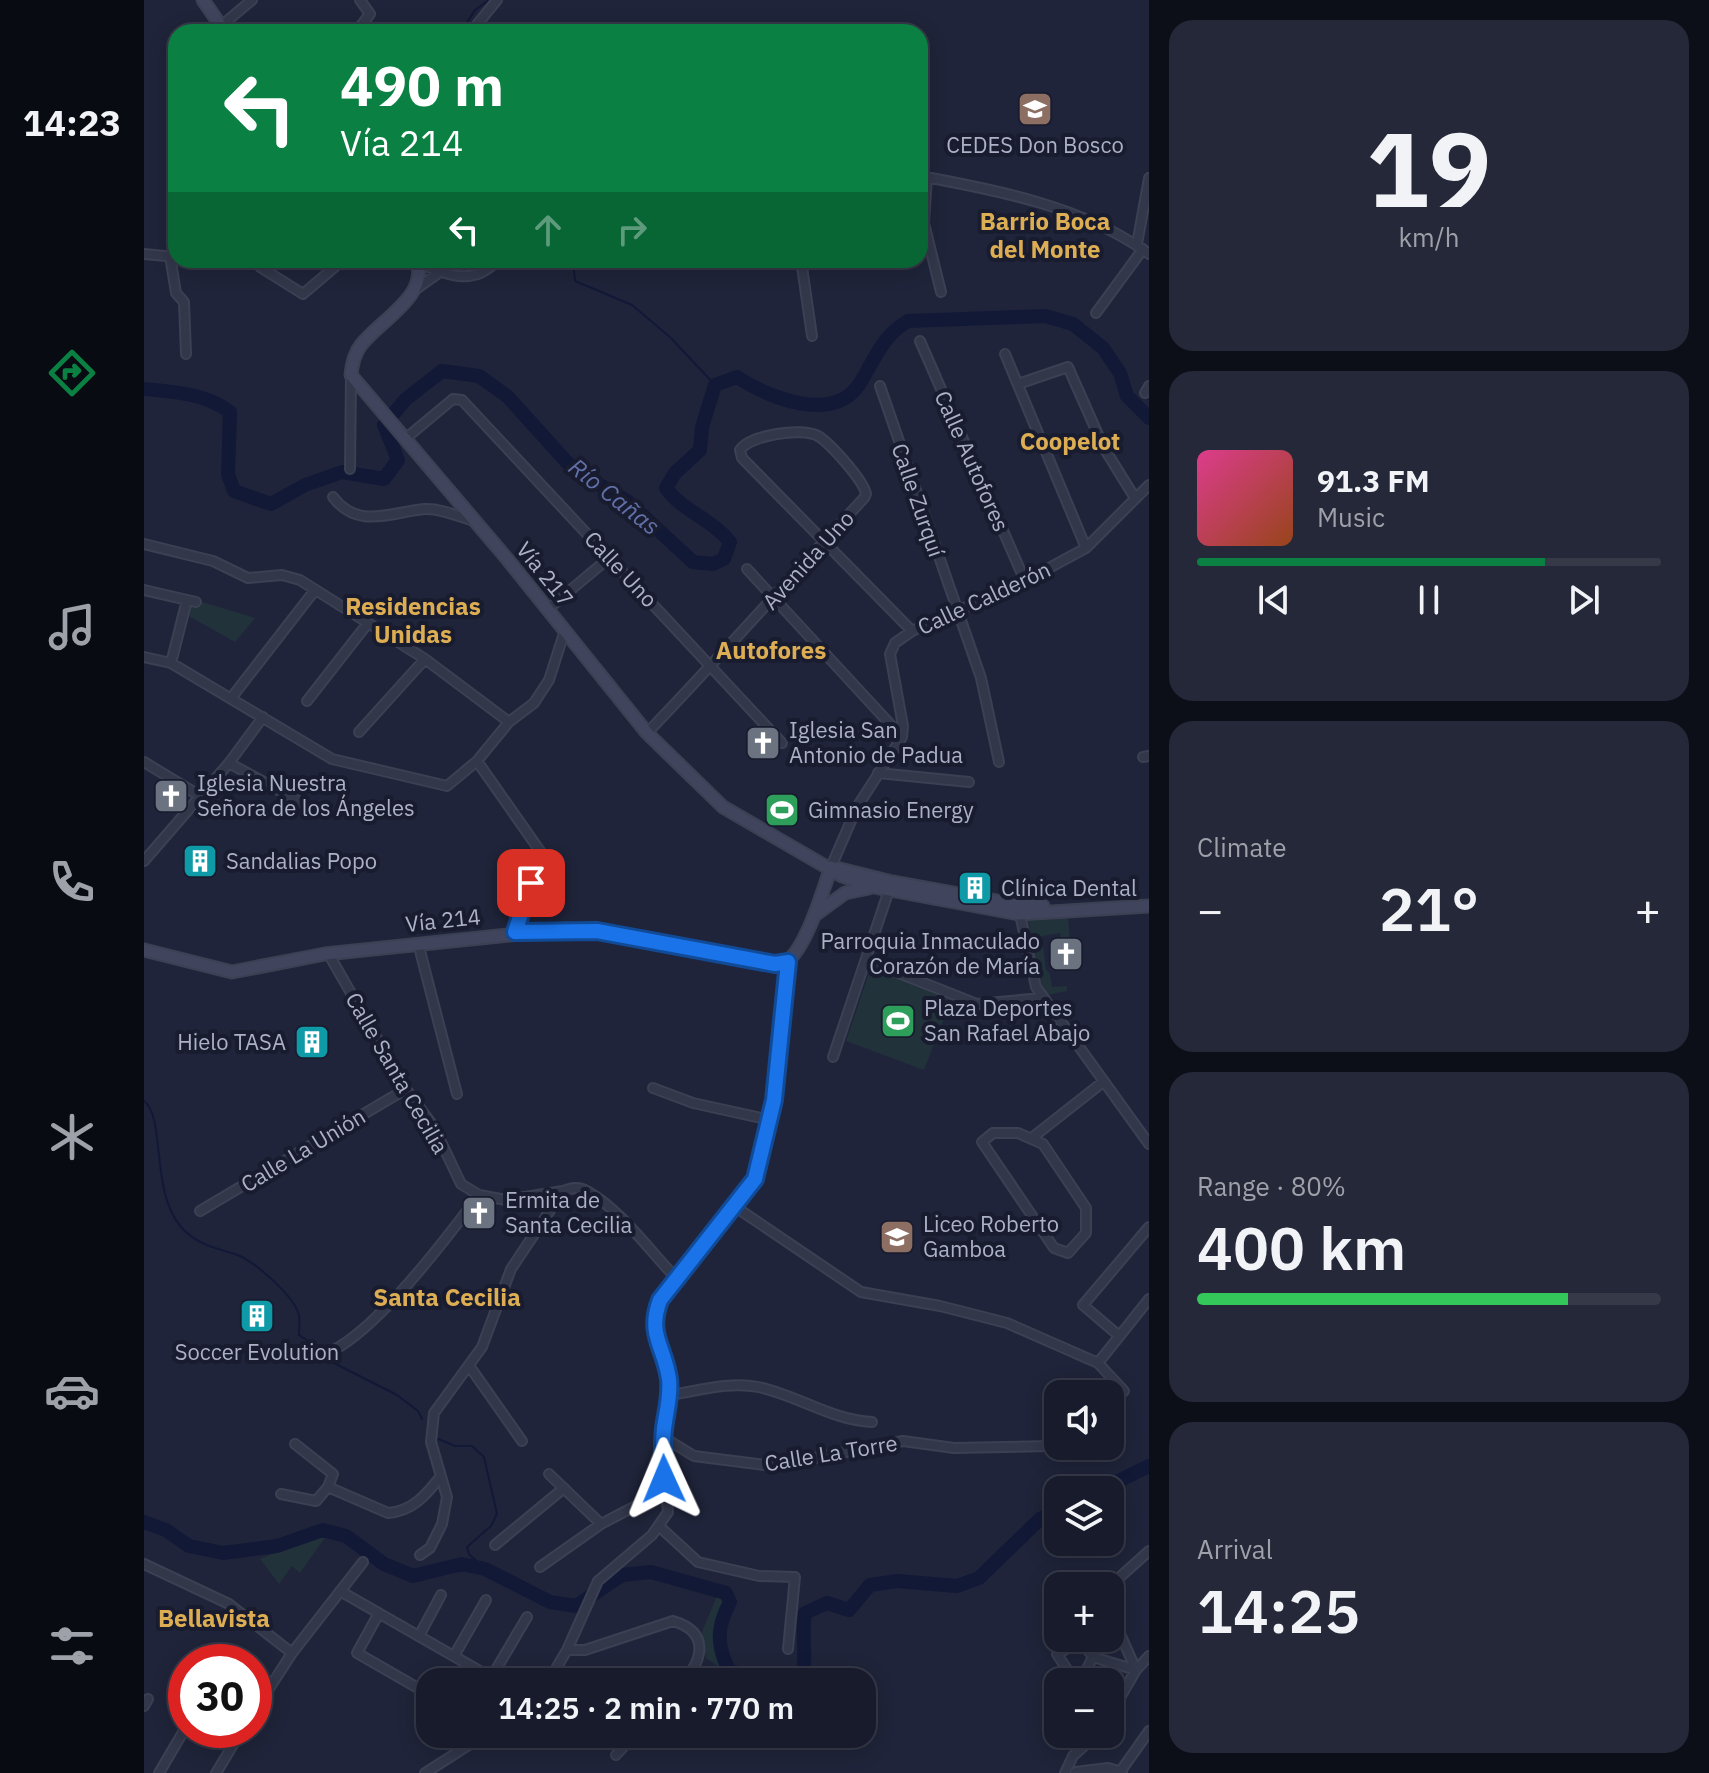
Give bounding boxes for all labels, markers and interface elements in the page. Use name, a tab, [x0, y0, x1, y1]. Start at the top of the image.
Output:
text: 490 m	[340, 49, 504, 121]
icon: left	[208, 56, 312, 160]
school or university icon: CEDES Don Bosco	[1016, 90, 1054, 128]
text: 14:23	[23, 99, 121, 146]
text: 19	[1367, 100, 1491, 236]
text: Vía 214	[340, 119, 463, 166]
place label: CEDES Don Bosco	[946, 130, 1124, 159]
district label: Barrio Boca del Monte	[980, 205, 1110, 265]
icon: left	[442, 208, 486, 252]
icon: ahead	[526, 208, 570, 252]
icon: right	[610, 208, 654, 252]
text: km/h	[1398, 220, 1460, 254]
icon: directions	[44, 345, 100, 401]
street label: Calle Autofores	[928, 386, 1016, 536]
district label: Coopelot	[1020, 425, 1120, 457]
street label: Calle Zurquí	[885, 439, 952, 561]
water label: Río Cañas	[563, 451, 667, 542]
text: 91.3 FM	[1317, 461, 1430, 500]
text: Music	[1317, 500, 1385, 534]
street label: Avenida Uno	[755, 504, 860, 615]
street label: Calle Uno	[579, 524, 664, 613]
street label: Vía 217	[510, 535, 580, 612]
street label: Calle Calderón	[913, 554, 1055, 641]
icon: previous	[1252, 578, 1296, 622]
icon: pause	[1407, 578, 1451, 622]
icon: next	[1562, 578, 1606, 622]
district label: Residencias Unidas	[345, 590, 481, 650]
icon: music	[44, 599, 100, 655]
district label: Autofores	[716, 634, 826, 666]
place label: Iglesia San Antonio de Padua	[789, 715, 963, 769]
church icon: Iglesia San Antonio de Padua	[744, 724, 782, 762]
place label: Iglesia Nuestra Señora de los Ángeles	[197, 768, 415, 822]
church icon: Iglesia Nuestra Señora de los Ángeles	[152, 777, 190, 815]
sports icon: Gimnasio Energy	[763, 791, 801, 829]
place label: Gimnasio Energy	[808, 795, 974, 824]
text: Climate	[1197, 830, 1287, 864]
building icon: Sandalias Popo	[181, 842, 219, 880]
place label: Sandalias Popo	[226, 846, 377, 875]
pin	[497, 849, 565, 917]
icon: phone	[44, 854, 100, 910]
icon: arrive	[509, 861, 553, 905]
building icon: Clínica Dental	[956, 869, 994, 907]
text: 21°	[1379, 869, 1479, 948]
place label: Clínica Dental	[1001, 873, 1137, 902]
text: −	[1197, 881, 1223, 938]
text: +	[1635, 881, 1661, 938]
street label: Vía 214	[404, 901, 482, 938]
place label: Parroquia Inmaculado Corazón de María	[820, 926, 1040, 980]
church icon: Parroquia Inmaculado Corazón de María	[1047, 935, 1085, 973]
street label: Calle Santa Cecilia	[339, 987, 456, 1159]
place label: Plaza Deportes San Rafael Abajo	[924, 993, 1090, 1047]
sports icon: Plaza Deportes San Rafael Abajo	[879, 1002, 917, 1040]
building icon: Hielo TASA	[293, 1023, 331, 1061]
place label: Hielo TASA	[177, 1027, 286, 1056]
street label: Calle La Unión	[235, 1101, 370, 1198]
icon: climate	[44, 1109, 100, 1165]
text: Range · 80%	[1197, 1169, 1346, 1203]
place label: Ermita de Santa Cecilia	[505, 1185, 632, 1239]
church icon: Ermita de Santa Cecilia	[460, 1194, 498, 1232]
text: 400 km	[1197, 1208, 1406, 1287]
place label: Liceo Roberto Gamboa	[923, 1209, 1059, 1263]
school or university icon: Liceo Roberto Gamboa	[878, 1218, 916, 1256]
district label: Santa Cecilia	[373, 1281, 521, 1313]
building icon: Soccer Evolution	[238, 1297, 276, 1335]
place label: Soccer Evolution	[175, 1337, 339, 1366]
icon: car	[44, 1363, 100, 1419]
map controls	[1044, 1380, 1124, 1748]
button: sound	[1044, 1380, 1124, 1460]
street label: Calle La Torre	[762, 1428, 899, 1477]
position arrow	[622, 1437, 706, 1521]
button: layers	[1044, 1476, 1124, 1556]
text: Arrival	[1197, 1532, 1273, 1566]
text: 14:25	[1197, 1571, 1360, 1650]
button: +	[1044, 1572, 1124, 1652]
district label: Bellavista	[158, 1602, 270, 1634]
icon: filters	[44, 1618, 100, 1674]
speed limit sign: 30	[168, 1644, 272, 1748]
button: −	[1044, 1668, 1124, 1748]
text: 14:25 · 2 min · 770 m	[498, 1688, 794, 1727]

